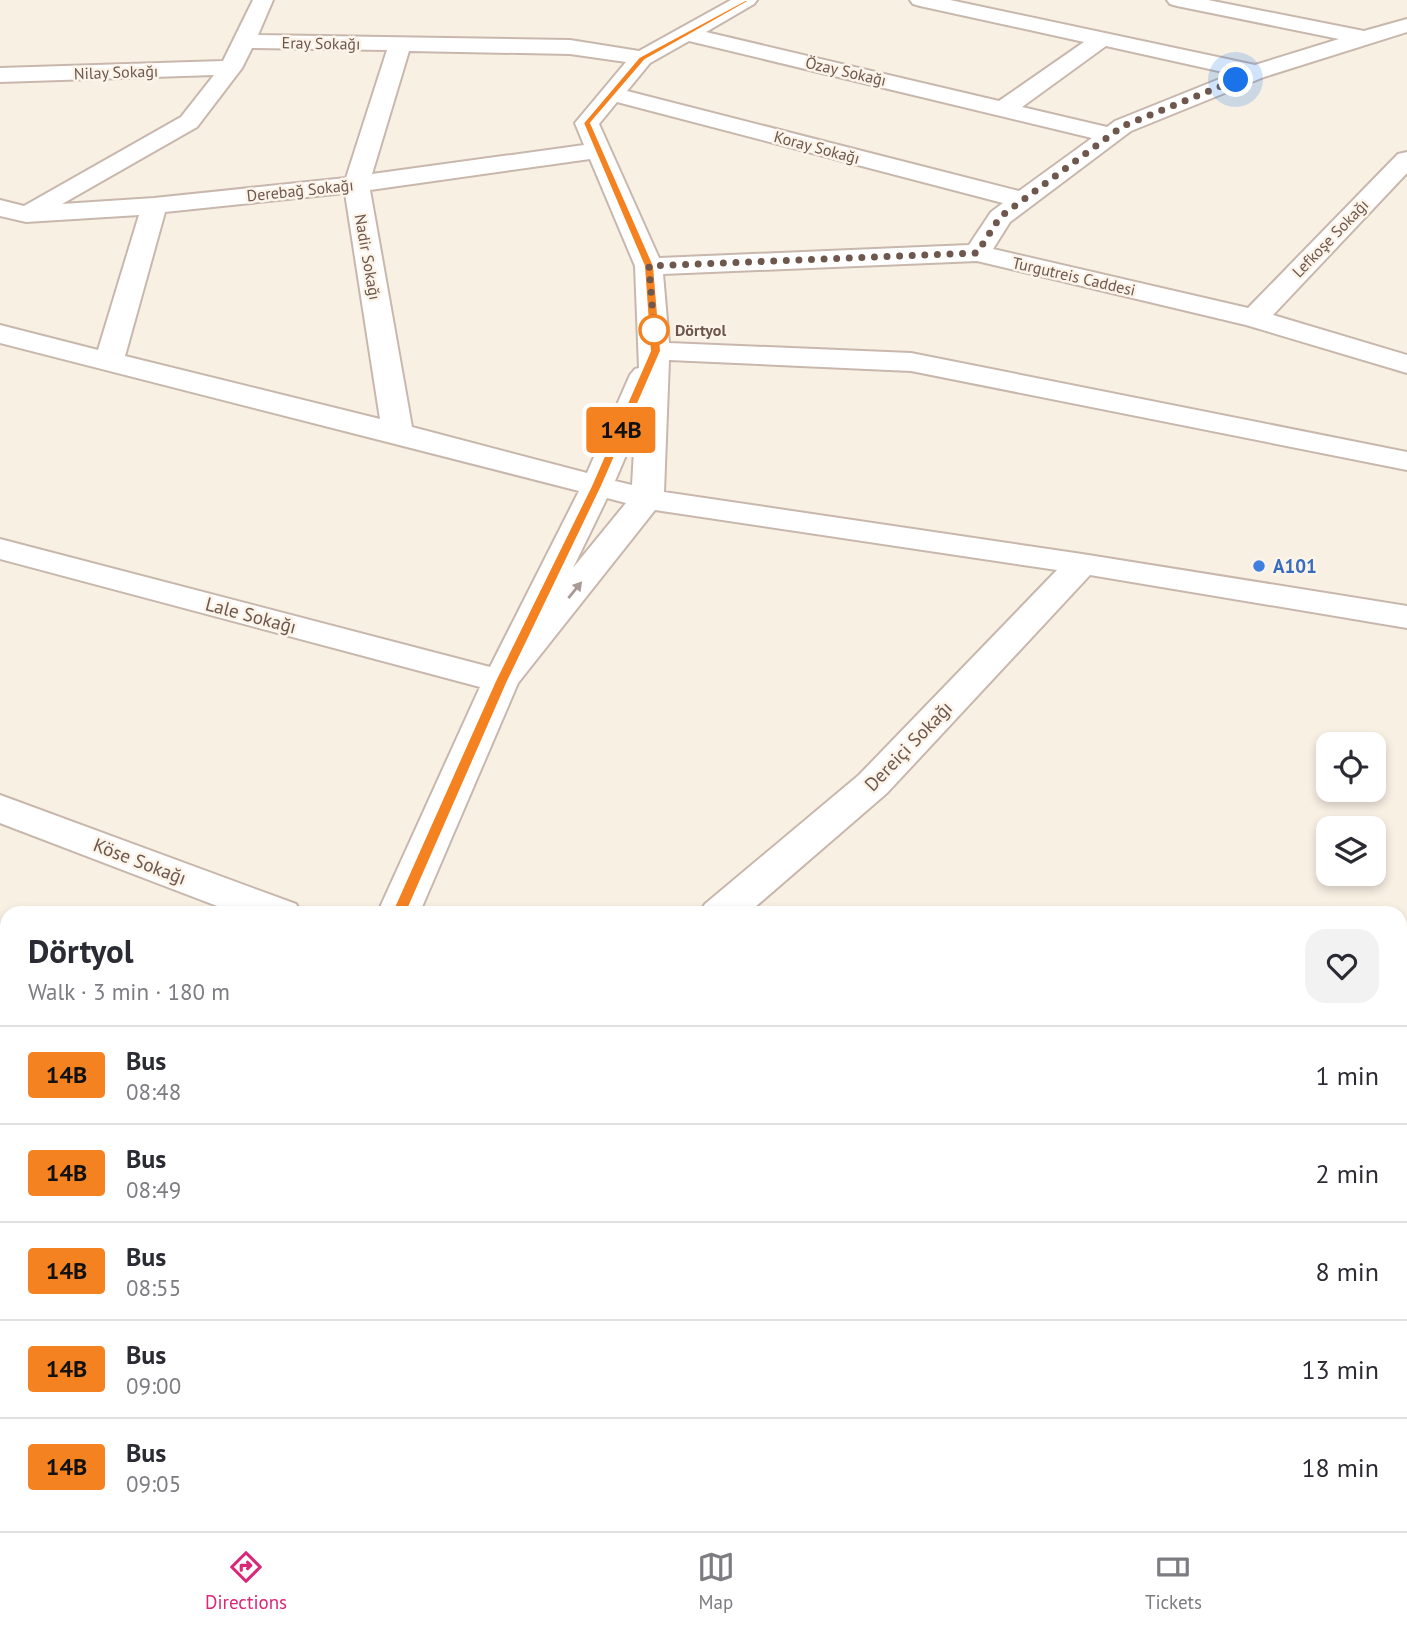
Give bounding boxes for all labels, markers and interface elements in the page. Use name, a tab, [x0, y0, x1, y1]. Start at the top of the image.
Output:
street label: Eray Sokağı	[282, 32, 360, 54]
street label: Özay Sokağı	[804, 52, 888, 90]
street label: Nilay Sokağı	[73, 61, 159, 83]
your location	[1218, 62, 1253, 97]
street label: Koray Sokağı	[772, 126, 862, 168]
street label: Derebağ Sokağı	[246, 174, 354, 206]
street label: Lefkoşe Sokağı	[1288, 195, 1372, 281]
street label: Nadir Sokağı	[351, 212, 385, 302]
street label: Turgutreis Caddesi	[1010, 252, 1138, 300]
marker: Dörtyol	[639, 315, 669, 345]
place label: Dörtyol	[675, 320, 726, 340]
line badge: 14B	[581, 407, 661, 453]
text: 14B	[600, 414, 642, 445]
place label: A101	[1273, 554, 1317, 578]
marker: A101	[1251, 558, 1267, 574]
one-way arrow	[567, 581, 582, 599]
street label: Lale Sokağı	[203, 591, 299, 639]
street label: Dereiçi Sokağı	[859, 696, 957, 796]
map controls	[1316, 732, 1386, 886]
button: locate	[1316, 732, 1386, 802]
button: layers	[1316, 816, 1386, 886]
street label: Köse Sokağı	[90, 832, 190, 890]
text: Dörtyol	[28, 929, 133, 972]
button: heart	[1305, 929, 1379, 1003]
text: Walk · 3 min · 180 m	[28, 977, 230, 1006]
text: Bus	[126, 1044, 166, 1077]
text: 14B	[46, 1059, 87, 1090]
text: 1 min	[1316, 1059, 1379, 1092]
text: 08:48	[126, 1077, 181, 1106]
text: Bus	[126, 1142, 166, 1175]
text: 14B	[46, 1157, 87, 1188]
text: 2 min	[1316, 1157, 1379, 1190]
text: 08:49	[126, 1175, 181, 1204]
text: Bus	[126, 1240, 166, 1273]
text: 14B	[46, 1255, 87, 1286]
text: 8 min	[1316, 1255, 1379, 1288]
text: 08:55	[126, 1273, 181, 1302]
text: Bus	[126, 1338, 166, 1371]
text: 14B	[46, 1353, 87, 1384]
text: 13 min	[1301, 1353, 1379, 1386]
text: 09:00	[126, 1371, 181, 1400]
text: Bus	[126, 1436, 166, 1469]
text: 14B	[46, 1451, 87, 1482]
text: 18 min	[1301, 1451, 1379, 1484]
text: 09:05	[126, 1469, 181, 1498]
tab: Directions	[205, 1548, 287, 1614]
tab: Map	[697, 1548, 735, 1614]
tab: Tickets	[1145, 1548, 1202, 1614]

